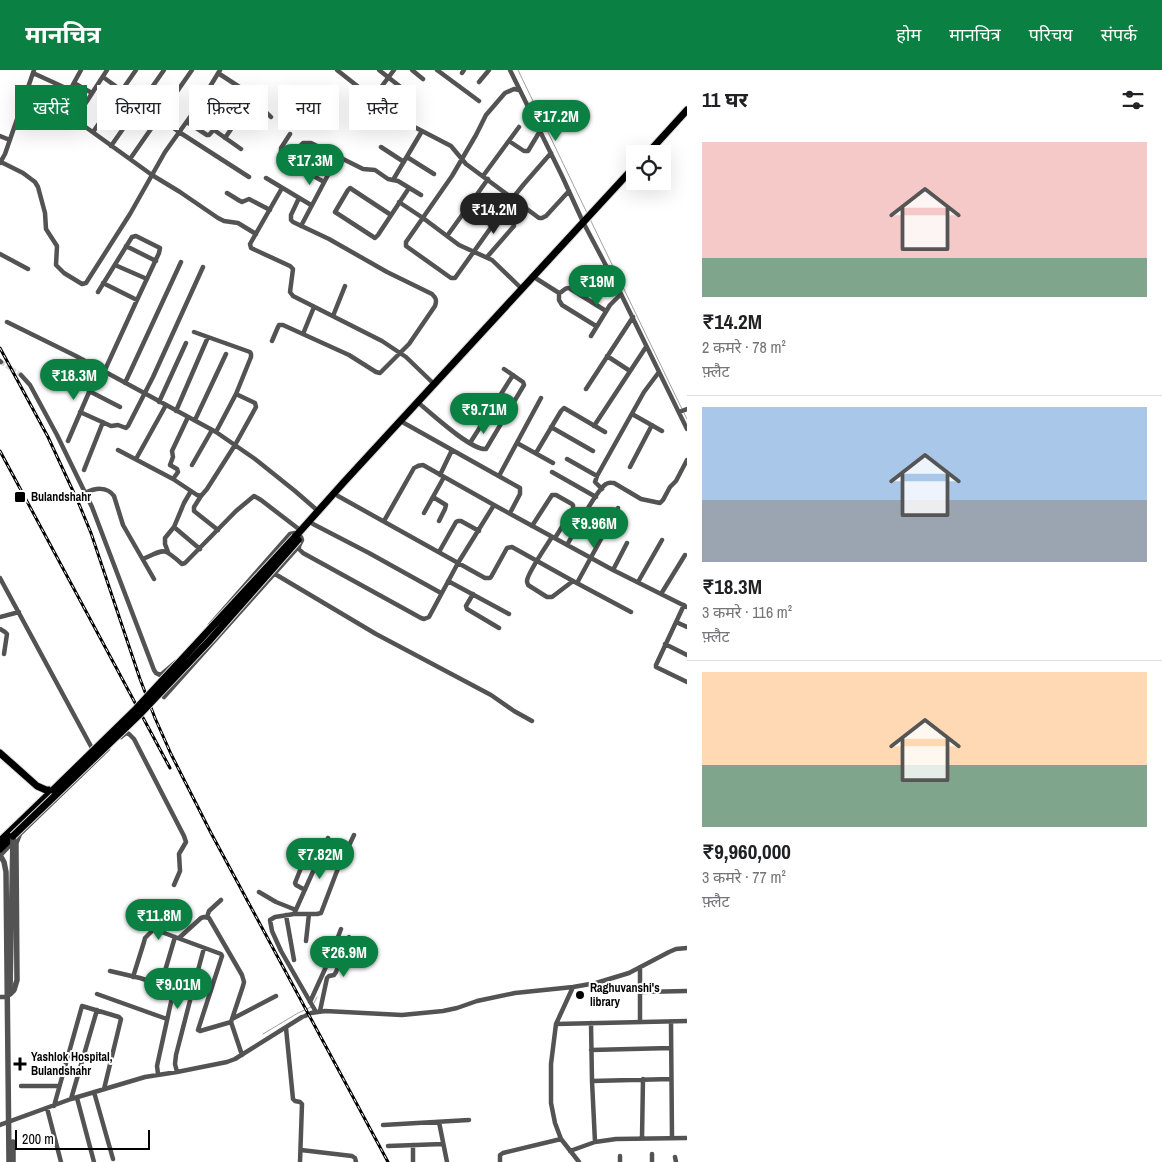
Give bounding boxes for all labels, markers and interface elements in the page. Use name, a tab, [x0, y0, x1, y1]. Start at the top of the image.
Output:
text: मानचित्र	[25, 18, 101, 50]
text: होम	[896, 22, 921, 47]
text: मानचित्र	[949, 22, 1001, 47]
text: परिचय	[1029, 22, 1073, 47]
text: संपर्क	[1101, 22, 1137, 47]
chip: खरीदें	[15, 85, 87, 130]
chip: किराया	[97, 85, 179, 130]
chip: फ़िल्टर	[189, 85, 268, 130]
chip: नया	[278, 85, 339, 130]
chip: फ़्लैट	[349, 85, 416, 130]
text: 11 घर	[702, 85, 748, 114]
icon: filters	[1119, 86, 1147, 114]
pin: ₹17.2M	[515, 100, 597, 142]
text: ₹17.2M	[533, 105, 579, 127]
pin: ₹17.3M	[269, 144, 351, 186]
map controls	[626, 145, 671, 190]
button: locate	[626, 145, 671, 190]
text: ₹17.3M	[287, 149, 333, 171]
icon: home	[880, 174, 970, 264]
pin: ₹14.2M	[453, 192, 535, 235]
text: ₹14.2M	[471, 198, 517, 220]
pin: ₹19M	[567, 264, 627, 307]
text: ₹19M	[580, 270, 614, 292]
text: ₹14.2M	[702, 307, 762, 336]
text: 2 कमरे · 78 m²	[702, 336, 786, 358]
pin: ₹18.3M	[33, 358, 115, 401]
text: फ़्लैट	[702, 360, 730, 382]
text: ₹18.3M	[51, 364, 97, 386]
pin: ₹9.71M	[443, 392, 525, 435]
text: ₹9.71M	[461, 398, 507, 420]
icon: home	[880, 440, 970, 530]
place label: Bulandshahr	[31, 489, 91, 505]
marker: Bulandshahr	[13, 490, 27, 504]
pin: ₹9.96M	[553, 506, 635, 549]
text: ₹9.96M	[571, 512, 617, 534]
text: ₹18.3M	[702, 572, 762, 601]
text: 3 कमरे · 116 m²	[702, 601, 792, 623]
text: फ़्लैट	[702, 625, 730, 647]
icon: home	[880, 705, 970, 795]
text: ₹9,960,000	[702, 837, 791, 866]
pin: ₹7.82M	[279, 838, 361, 880]
text: ₹7.82M	[297, 843, 343, 865]
text: 3 कमरे · 77 m²	[702, 866, 786, 888]
text: फ़्लैट	[702, 890, 730, 912]
pin: ₹11.8M	[118, 898, 200, 941]
text: ₹11.8M	[136, 904, 182, 926]
pin: ₹26.9M	[303, 936, 385, 978]
text: ₹26.9M	[321, 941, 367, 963]
pin: ₹9.01M	[137, 968, 219, 1010]
text: ₹9.01M	[155, 973, 201, 995]
place label: Raghuvanshi's library	[590, 980, 660, 1010]
marker: Raghuvanshi's library	[574, 989, 586, 1001]
place label: Yashlok Hospital, Bulandshahr	[31, 1049, 113, 1079]
marker: Yashlok Hospital, Bulandshahr	[13, 1057, 27, 1071]
scale bar	[15, 1127, 150, 1150]
text: 200 m	[22, 1130, 54, 1148]

